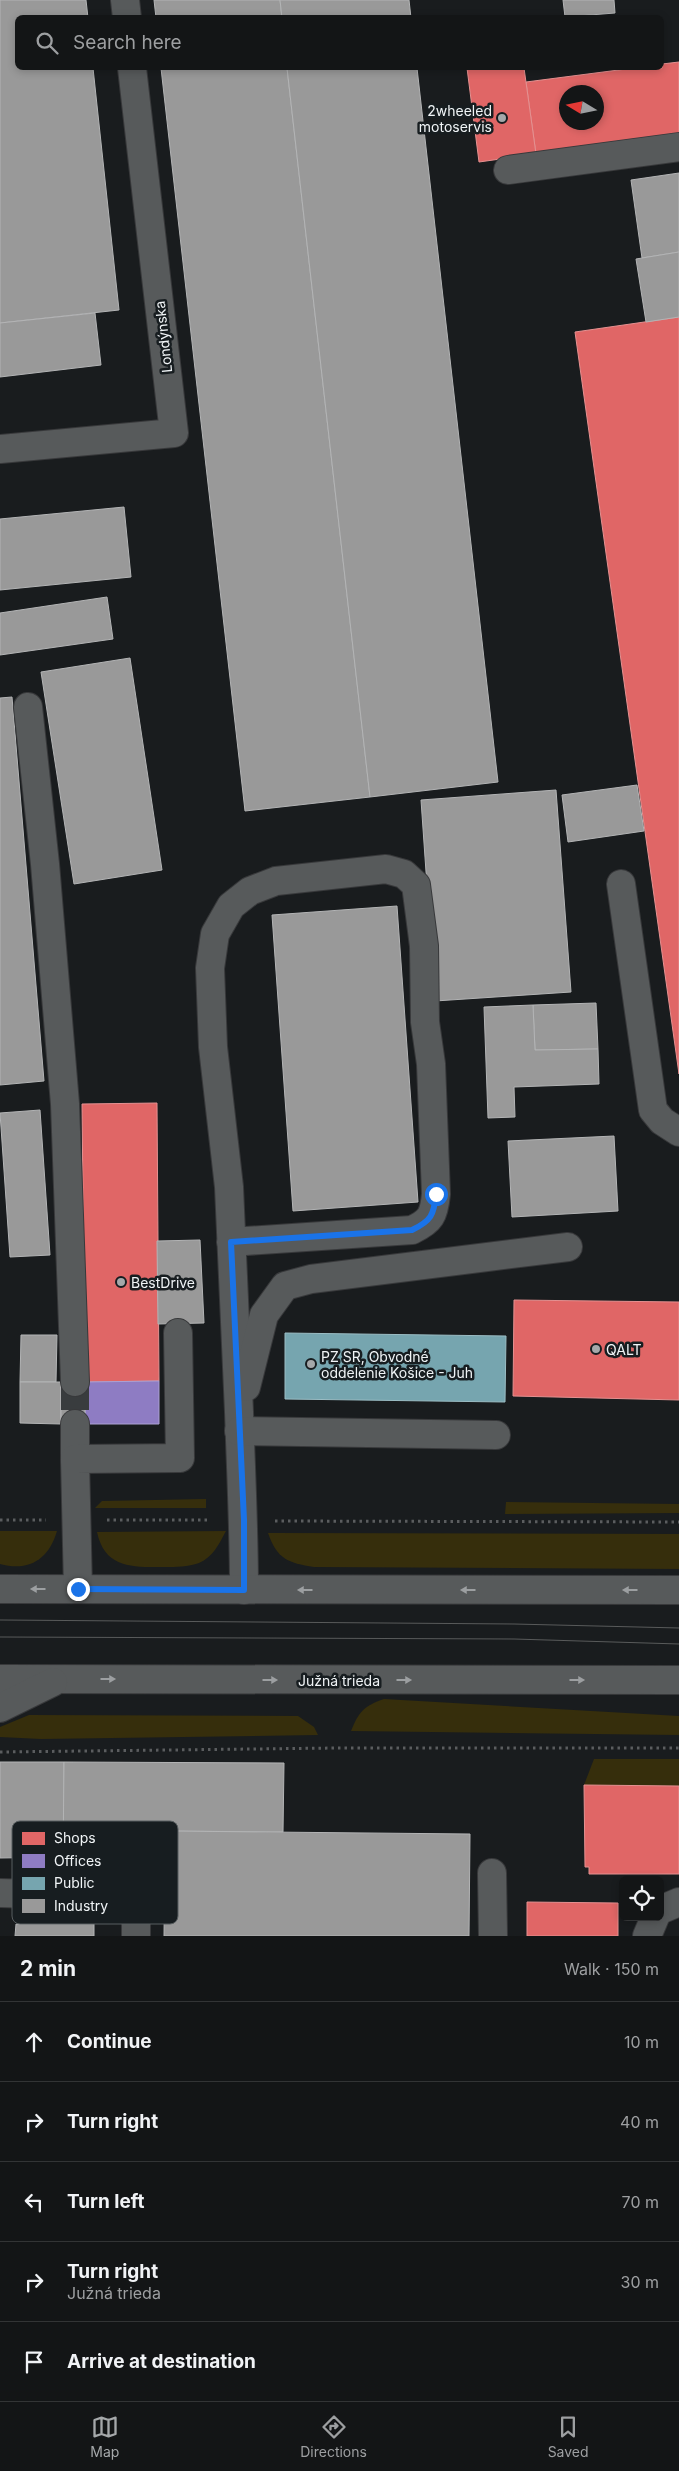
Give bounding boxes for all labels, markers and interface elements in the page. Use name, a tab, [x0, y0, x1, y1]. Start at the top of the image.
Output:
search box	[15, 15, 664, 70]
icon: search	[33, 29, 61, 57]
text: Search here	[73, 31, 182, 54]
north arrow	[559, 85, 604, 130]
place label: 2wheeled motoservis	[419, 102, 492, 135]
marker: 2wheeled motoservis	[496, 112, 508, 124]
street label: Londýnska	[151, 300, 175, 374]
route start	[425, 1183, 448, 1206]
place label: BestDrive	[131, 1274, 195, 1291]
marker: BestDrive	[115, 1276, 127, 1288]
place label: QALT	[606, 1341, 642, 1358]
marker: QALT	[590, 1343, 602, 1355]
place label: PZ SR, Obvodné oddelenie Košice - Juh	[321, 1348, 473, 1381]
marker: PZ SR, Obvodné oddelenie Košice - Juh	[305, 1358, 317, 1370]
route end	[67, 1578, 90, 1601]
one-way arrow	[30, 1585, 46, 1593]
one-way arrow	[297, 1586, 313, 1594]
one-way arrow	[460, 1586, 476, 1594]
one-way arrow	[622, 1586, 638, 1594]
street label: Južná trieda	[298, 1672, 380, 1689]
one-way arrow	[100, 1675, 116, 1683]
one-way arrow	[262, 1676, 278, 1684]
one-way arrow	[396, 1676, 412, 1684]
one-way arrow	[570, 1676, 586, 1684]
legend	[12, 1821, 178, 1924]
text: Shops	[54, 1829, 96, 1846]
text: Offices	[54, 1852, 101, 1869]
text: Public	[54, 1874, 95, 1891]
map controls	[619, 1876, 664, 1921]
button: locate	[619, 1876, 664, 1921]
text: Industry	[54, 1897, 108, 1914]
text: 2 min	[20, 1956, 76, 1981]
text: Walk · 150 m	[564, 1959, 659, 1979]
icon: ahead	[20, 2028, 48, 2056]
text: Continue	[67, 2030, 152, 2053]
text: 10 m	[624, 2032, 659, 2052]
icon: right	[20, 2108, 48, 2136]
text: Turn right	[67, 2110, 158, 2133]
text: 40 m	[620, 2112, 659, 2132]
icon: left	[20, 2188, 48, 2216]
text: Turn left	[67, 2190, 145, 2213]
text: 70 m	[622, 2192, 659, 2212]
text: Turn right	[67, 2260, 158, 2283]
icon: right	[20, 2268, 48, 2296]
text: 30 m	[621, 2272, 659, 2292]
text: Južná trieda	[67, 2283, 161, 2303]
icon: arrive	[20, 2348, 48, 2376]
text: Arrive at destination	[67, 2350, 256, 2373]
tab: Map	[90, 2413, 119, 2460]
tab: Directions	[300, 2413, 367, 2460]
tab: Saved	[548, 2413, 589, 2460]

